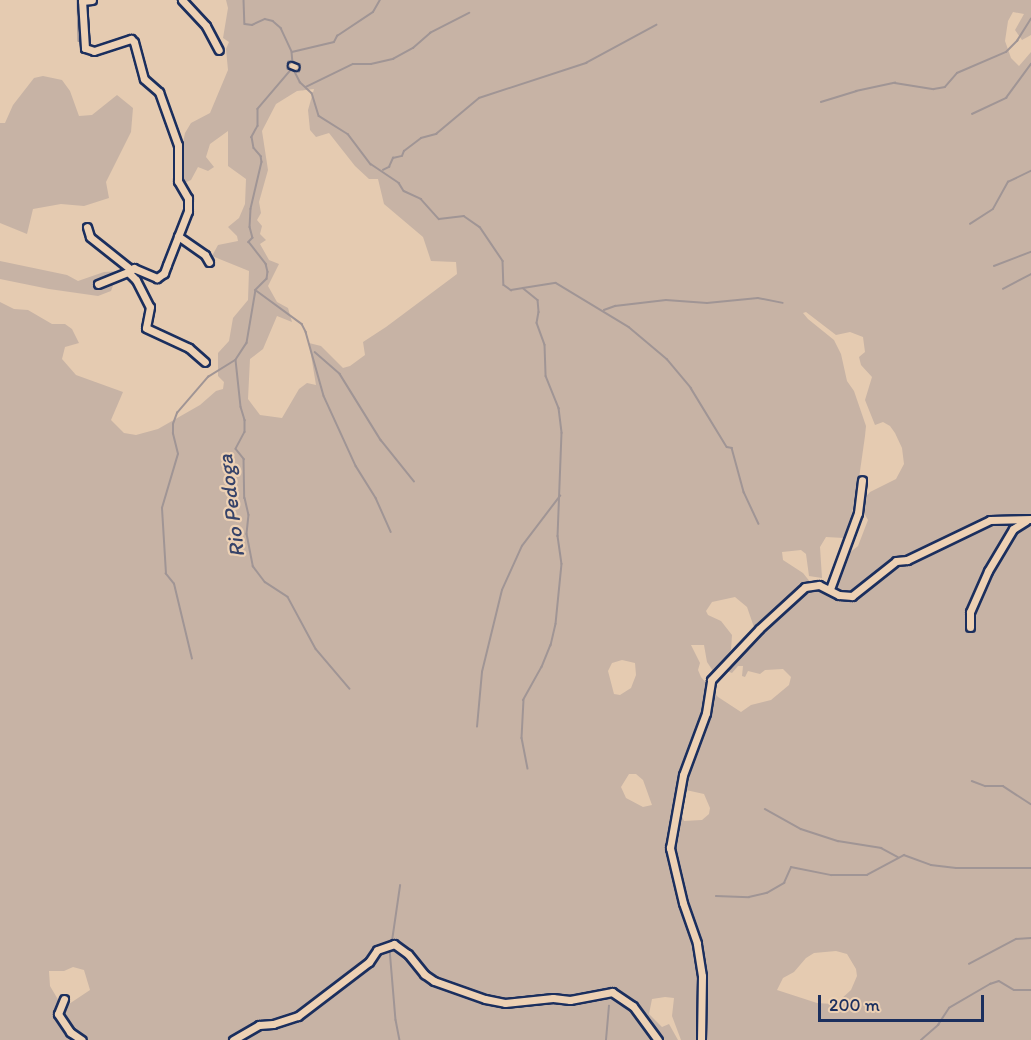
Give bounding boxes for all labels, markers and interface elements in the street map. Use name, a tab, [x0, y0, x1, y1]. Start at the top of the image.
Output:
water label: Rio Pedoga	[212, 453, 250, 559]
scale bar	[821, 983, 988, 1021]
text: 200 m	[829, 994, 880, 1016]

